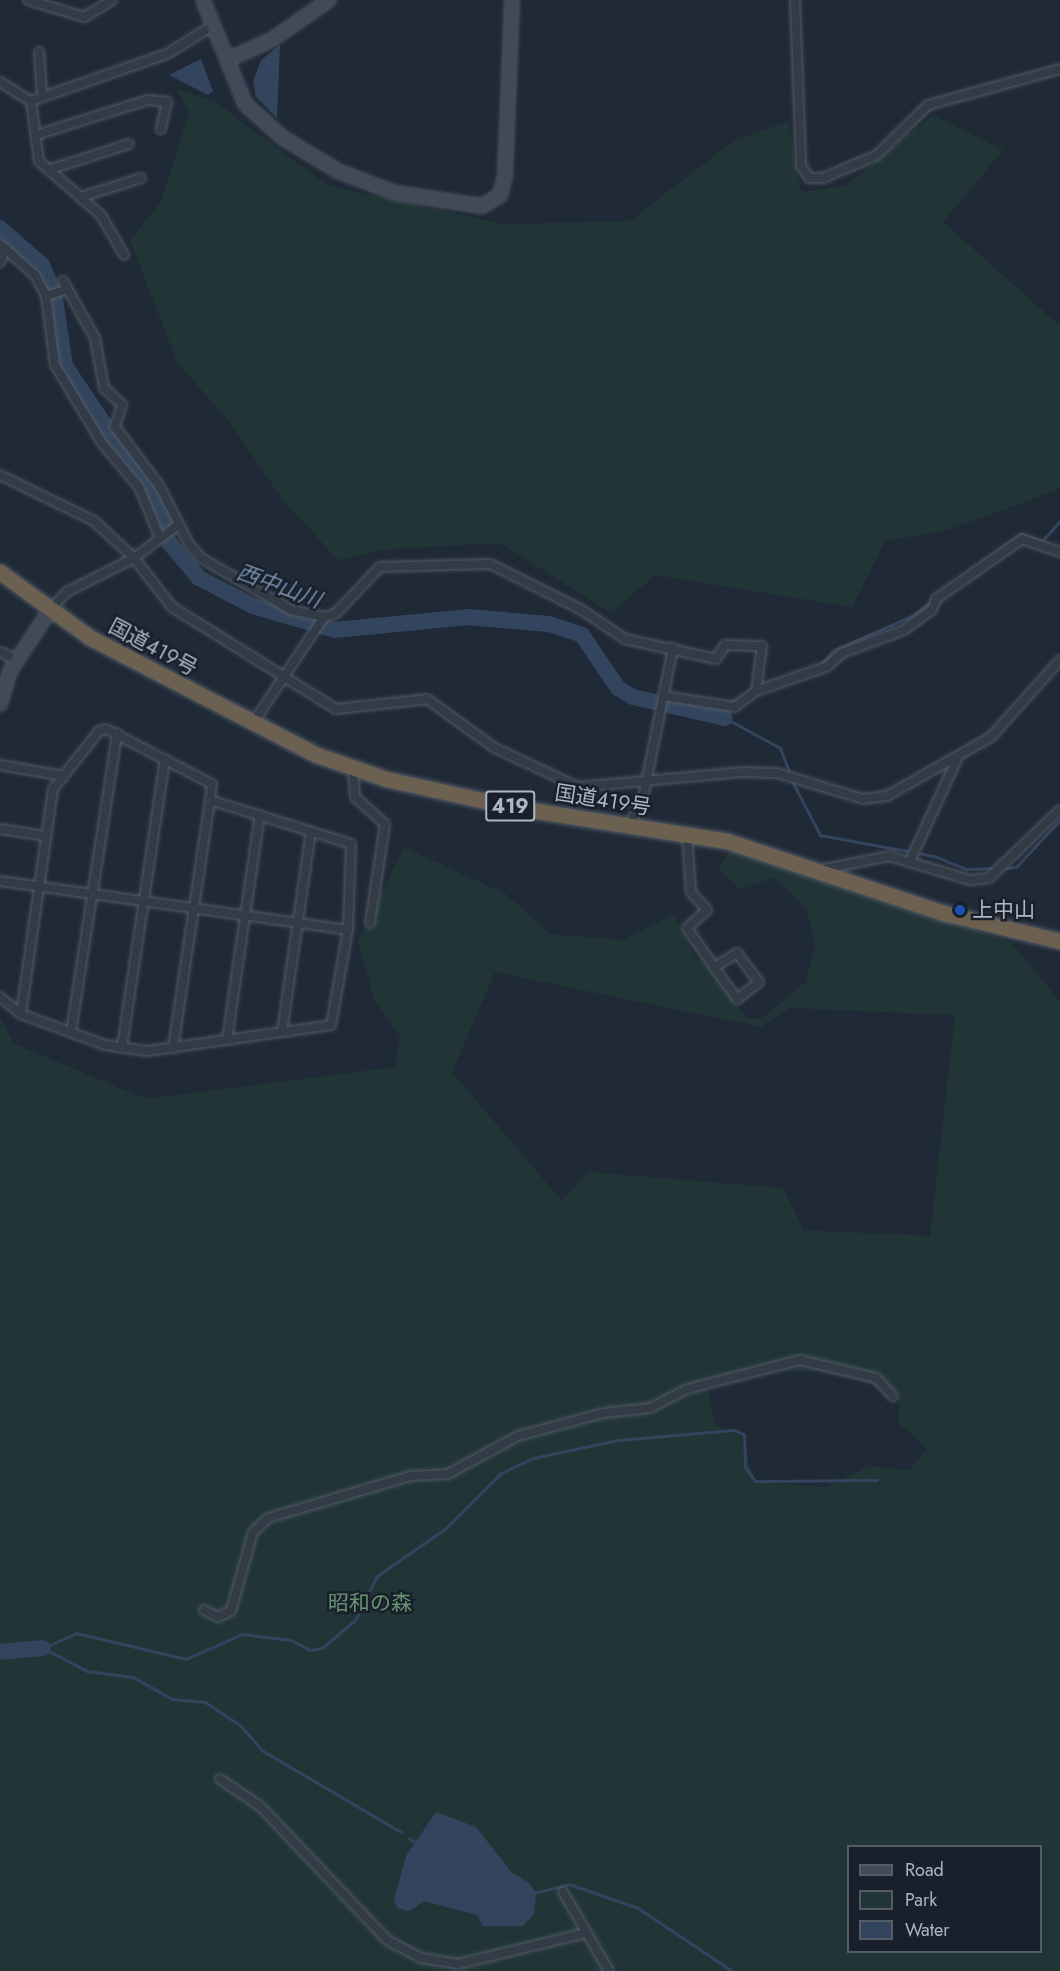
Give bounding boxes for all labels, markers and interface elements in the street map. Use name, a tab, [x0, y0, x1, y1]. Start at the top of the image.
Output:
water label: 西中山川	[233, 559, 325, 613]
street label: 国道419号	[104, 613, 202, 681]
street label: 国道419号	[553, 780, 653, 820]
road number: 419	[484, 789, 536, 823]
place label: 上中山	[972, 897, 1035, 923]
marker: 上中山	[953, 903, 967, 917]
park label: 昭和の森	[328, 1590, 412, 1616]
legend	[847, 1845, 1042, 1953]
text: Road	[905, 1857, 944, 1883]
text: Park	[905, 1887, 937, 1913]
text: Water	[905, 1917, 949, 1943]

